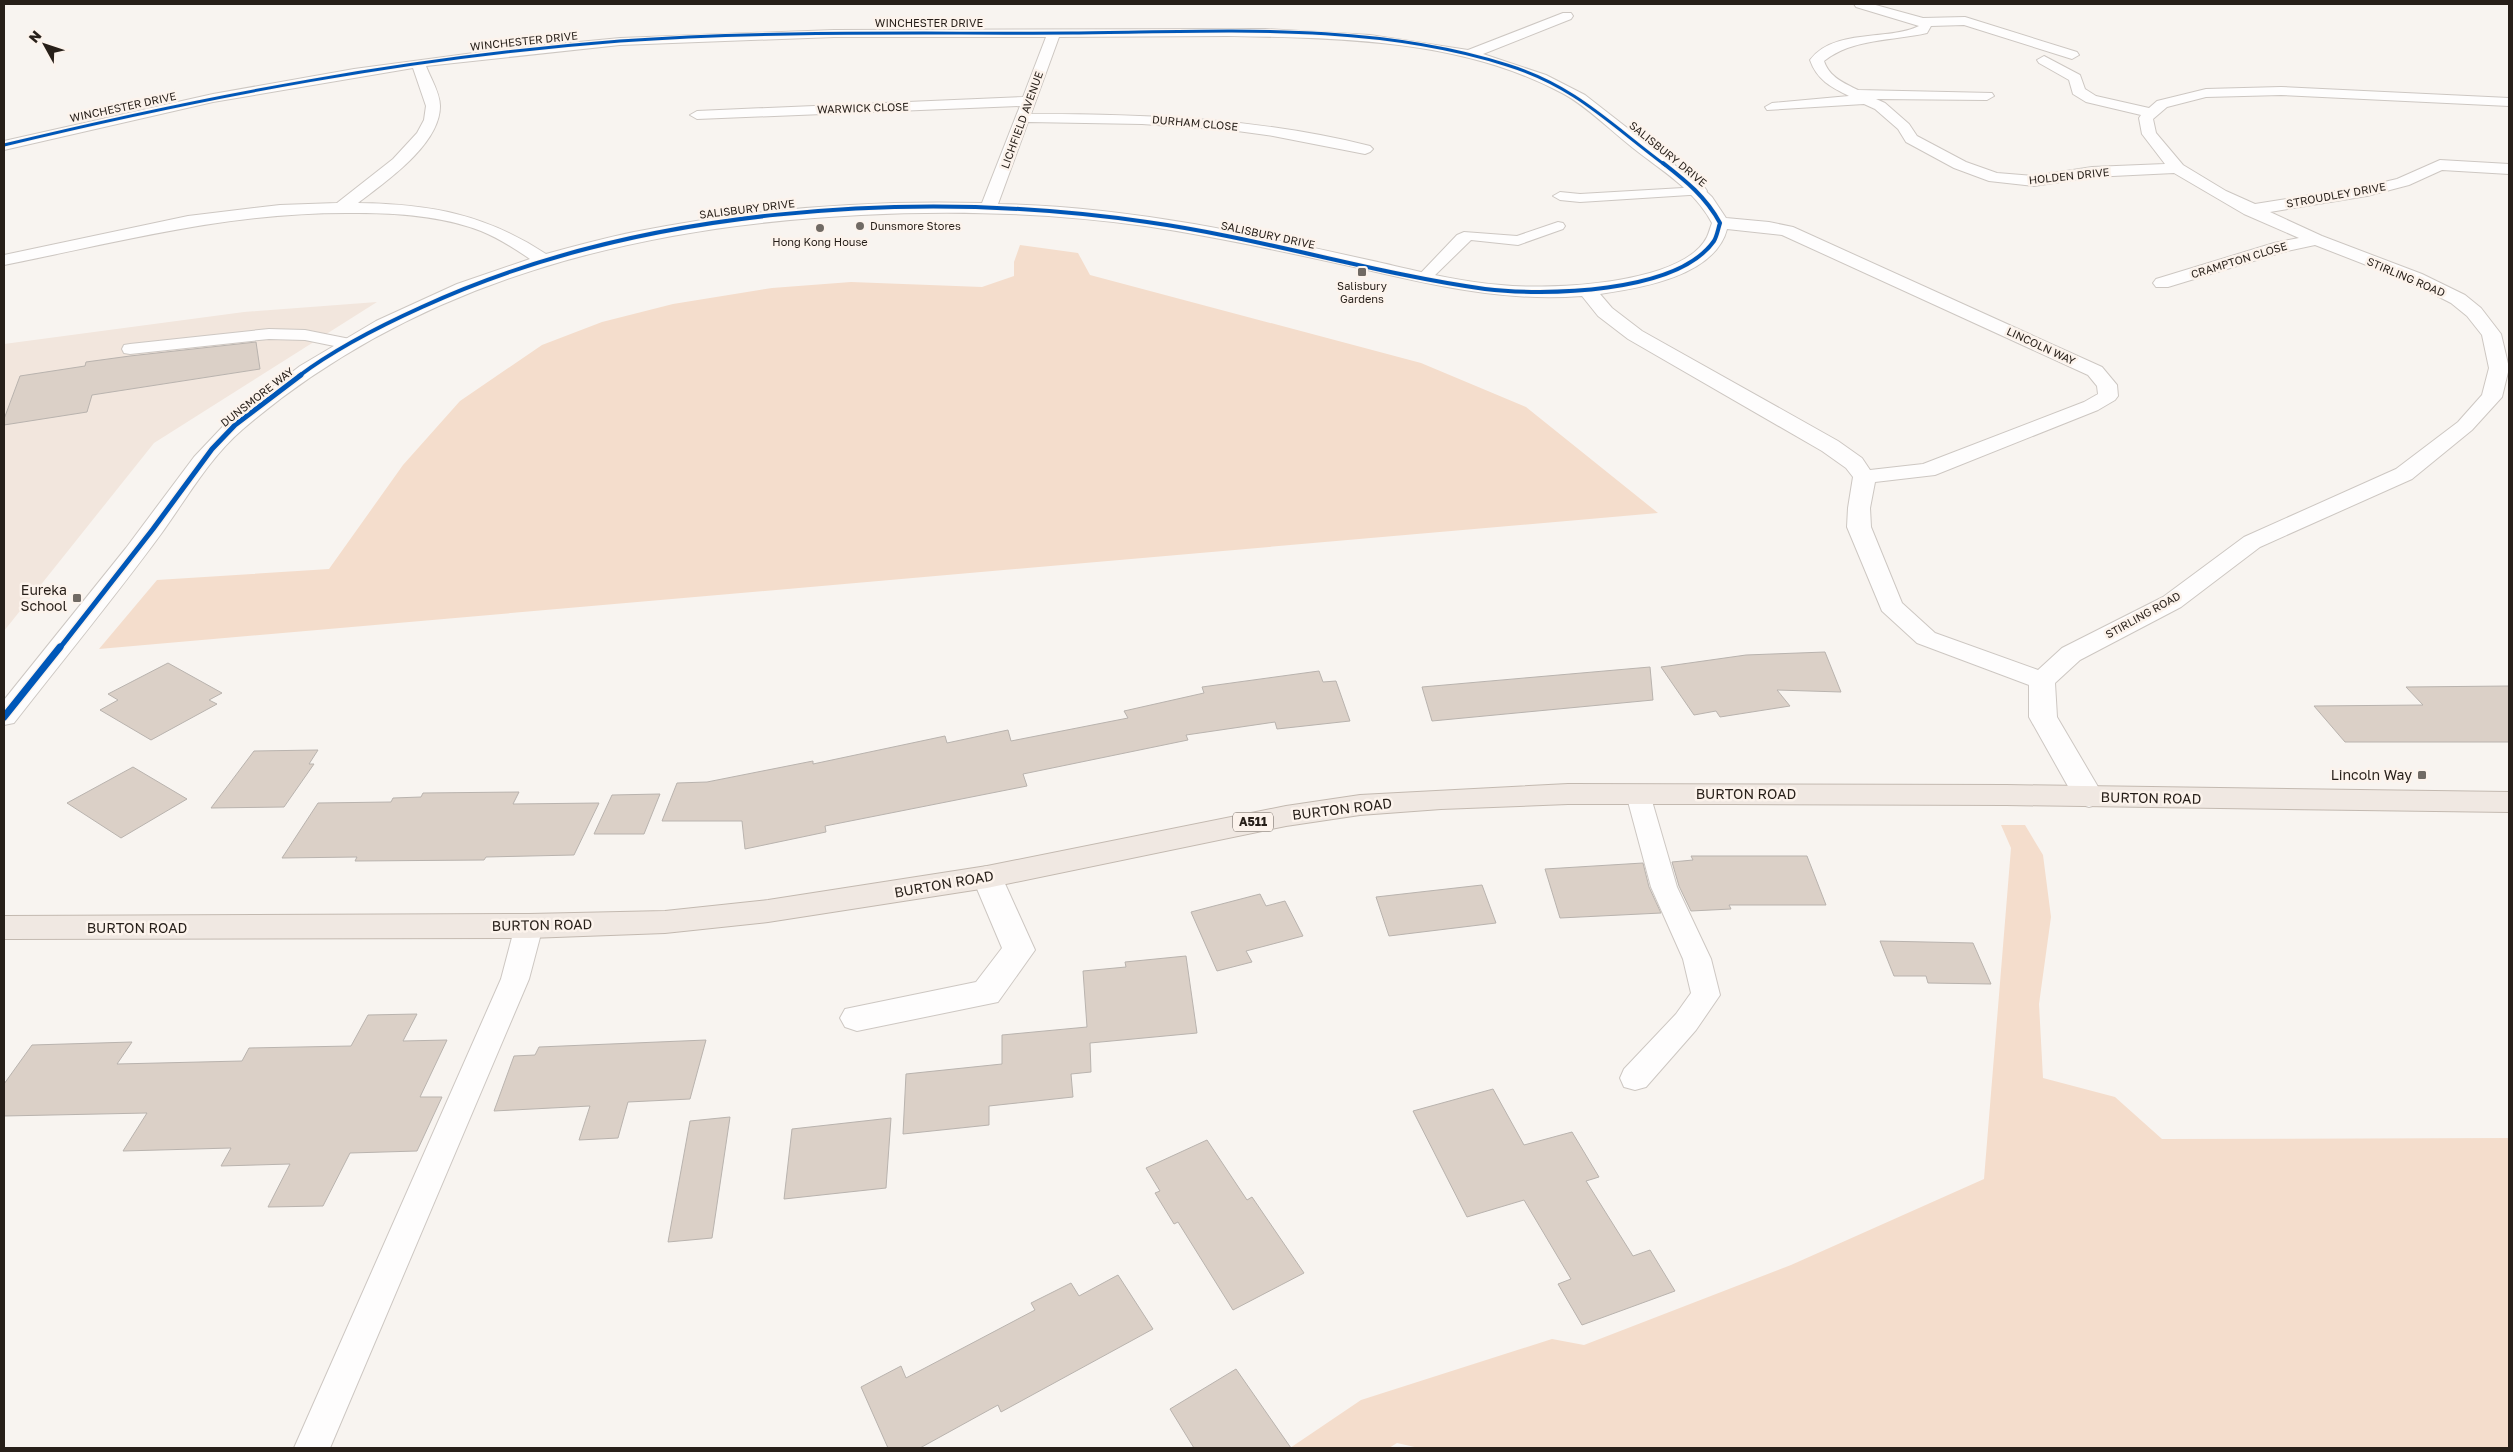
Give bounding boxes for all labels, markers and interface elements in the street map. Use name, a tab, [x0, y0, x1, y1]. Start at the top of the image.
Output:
street label: WINCHESTER DRIVE	[875, 16, 983, 29]
north arrow	[20, 20, 70, 70]
text: N	[25, 27, 45, 46]
street label: WINCHESTER DRIVE	[469, 28, 579, 53]
street label: LICHFIELD AVENUE	[998, 69, 1045, 170]
street label: WINCHESTER DRIVE	[69, 89, 178, 124]
street label: WARWICK CLOSE	[817, 99, 909, 116]
street label: DURHAM CLOSE	[1151, 112, 1239, 133]
street label: SALISBURY DRIVE	[1627, 118, 1710, 189]
street label: HOLDEN DRIVE	[2028, 165, 2110, 186]
street label: STROUDLEY DRIVE	[2285, 179, 2387, 210]
street label: SALISBURY DRIVE	[698, 196, 796, 221]
street label: SALISBURY DRIVE	[1220, 218, 1317, 251]
place label: Dunsmore Stores	[870, 219, 961, 232]
marker: Dunsmore Stores	[854, 220, 866, 232]
marker: Hong Kong House	[814, 222, 826, 234]
place label: Hong Kong House	[772, 235, 868, 248]
street label: CRAMPTON CLOSE	[2189, 239, 2289, 280]
street label: STIRLING ROAD	[2365, 254, 2448, 299]
marker: Salisbury Gardens	[1356, 266, 1368, 278]
place label: Salisbury Gardens	[1337, 279, 1387, 305]
street label: LINCOLN WAY	[2005, 324, 2078, 367]
street label: DUNSMORE WAY	[218, 364, 296, 429]
place label: Eureka School	[21, 581, 67, 614]
street label: STIRLING ROAD	[2103, 588, 2183, 641]
marker: Eureka School	[71, 592, 83, 604]
place label: Lincoln Way	[2331, 766, 2412, 783]
marker: Lincoln Way	[2416, 769, 2428, 781]
street label: BURTON ROAD	[1696, 785, 1796, 802]
street label: BURTON ROAD	[2101, 788, 2201, 807]
street label: BURTON ROAD	[1291, 794, 1393, 823]
road number: A511	[1233, 812, 1273, 832]
street label: BURTON ROAD	[893, 866, 995, 901]
street label: BURTON ROAD	[492, 915, 592, 934]
street label: BURTON ROAD	[87, 919, 187, 936]

